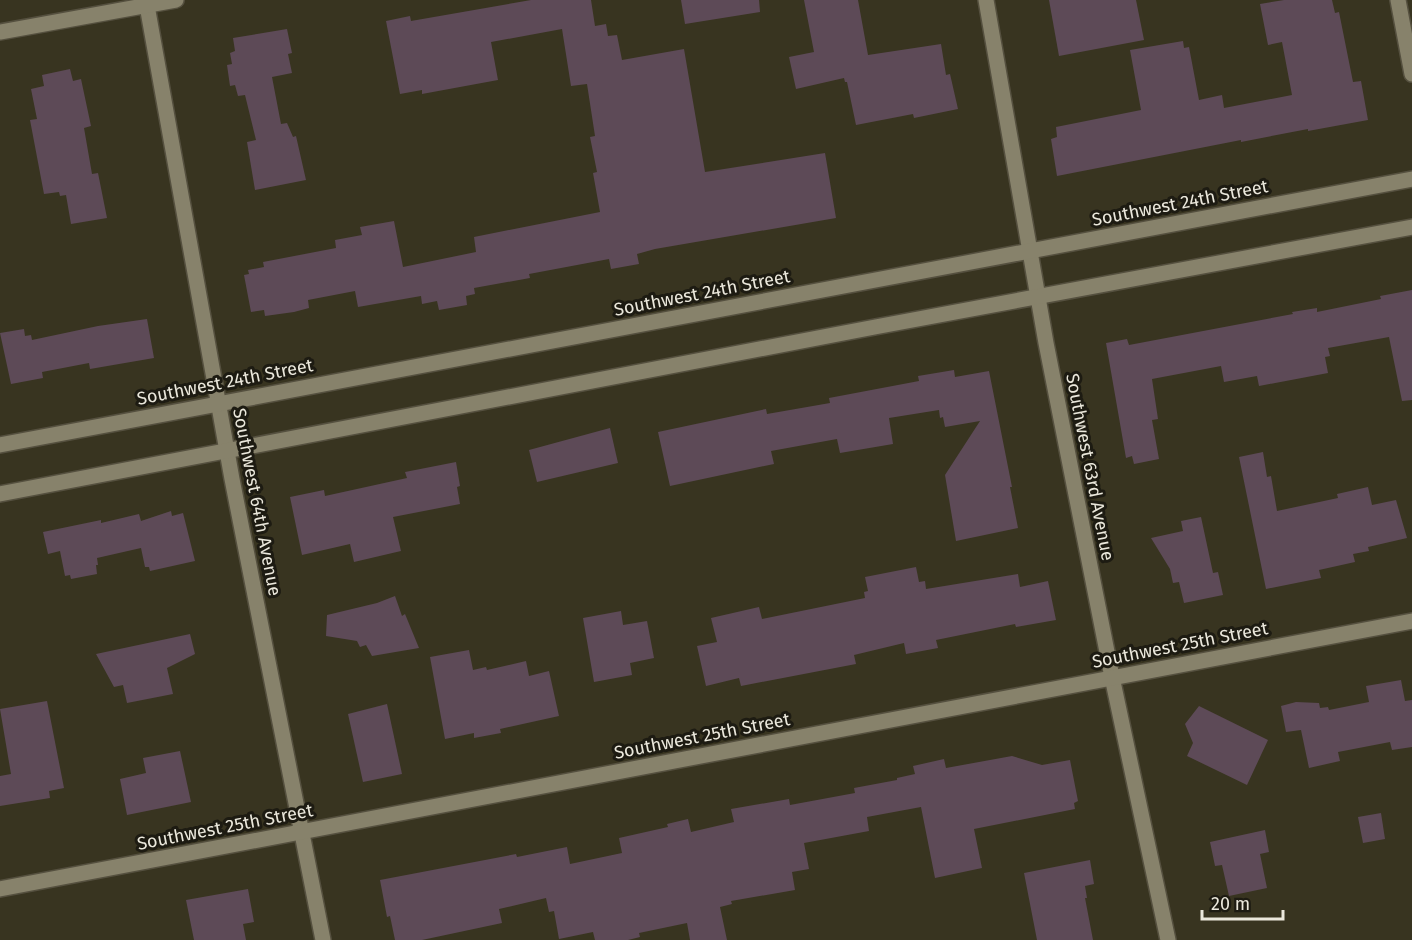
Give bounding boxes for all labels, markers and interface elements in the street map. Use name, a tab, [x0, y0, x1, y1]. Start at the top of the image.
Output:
street label: Southwest 24th Street	[1090, 175, 1270, 231]
street label: Southwest 24th Street	[612, 265, 792, 321]
street label: Southwest 24th Street	[135, 354, 315, 410]
street label: Southwest 63rd Avenue	[1061, 371, 1119, 563]
street label: Southwest 64th Avenue	[228, 406, 286, 598]
street label: Southwest 25th Street	[1090, 617, 1270, 673]
street label: Southwest 25th Street	[612, 708, 792, 764]
street label: Southwest 25th Street	[135, 799, 315, 855]
scale bar	[1202, 883, 1283, 921]
text: 20 m	[1211, 893, 1250, 915]

